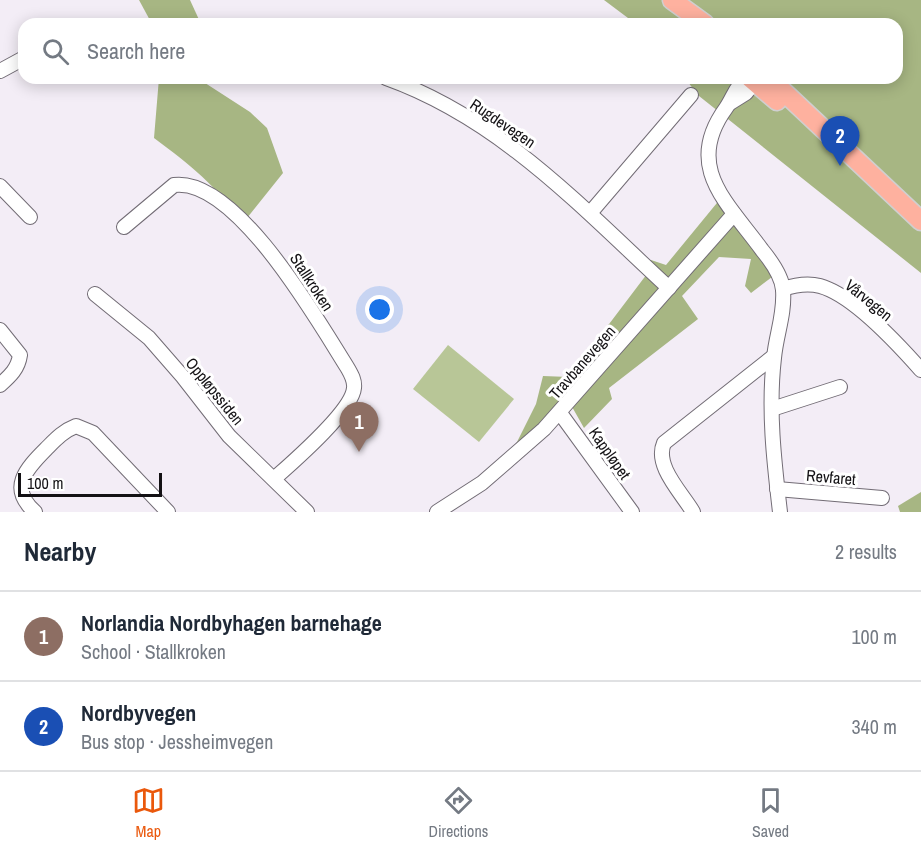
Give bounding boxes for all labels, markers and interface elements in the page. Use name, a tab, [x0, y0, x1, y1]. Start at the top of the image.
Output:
search box	[18, 18, 903, 84]
icon: search	[39, 35, 72, 68]
text: Search here	[87, 36, 185, 66]
street label: Rugdevegen	[466, 93, 540, 153]
pin: 2	[820, 116, 860, 166]
street label: Stallkroken	[285, 249, 339, 315]
street label: Vårvegen	[841, 274, 897, 326]
your location	[365, 295, 394, 324]
street label: Travbanevegen	[544, 321, 620, 403]
street label: Oppløpssiden	[181, 353, 249, 429]
pin: 1	[340, 402, 378, 452]
street label: Kappløpet	[584, 422, 636, 484]
street label: Revfaret	[805, 464, 857, 490]
scale bar	[18, 470, 162, 498]
text: 100 m	[27, 472, 63, 494]
text: Nearby	[24, 534, 96, 569]
text: 2 results	[835, 538, 897, 565]
text: Norlandia Nordbyhagen barnehage	[81, 608, 382, 638]
text: 1	[39, 623, 48, 650]
text: 100 m	[851, 623, 897, 650]
text: School · Stallkroken	[81, 638, 226, 665]
text: Nordbyvegen	[81, 698, 196, 728]
text: 2	[39, 713, 48, 740]
text: 340 m	[851, 713, 897, 740]
text: Bus stop · Jessheimvegen	[81, 728, 273, 755]
tab: Map	[132, 784, 165, 842]
tab: Directions	[428, 784, 488, 842]
tab: Saved	[752, 784, 789, 842]

